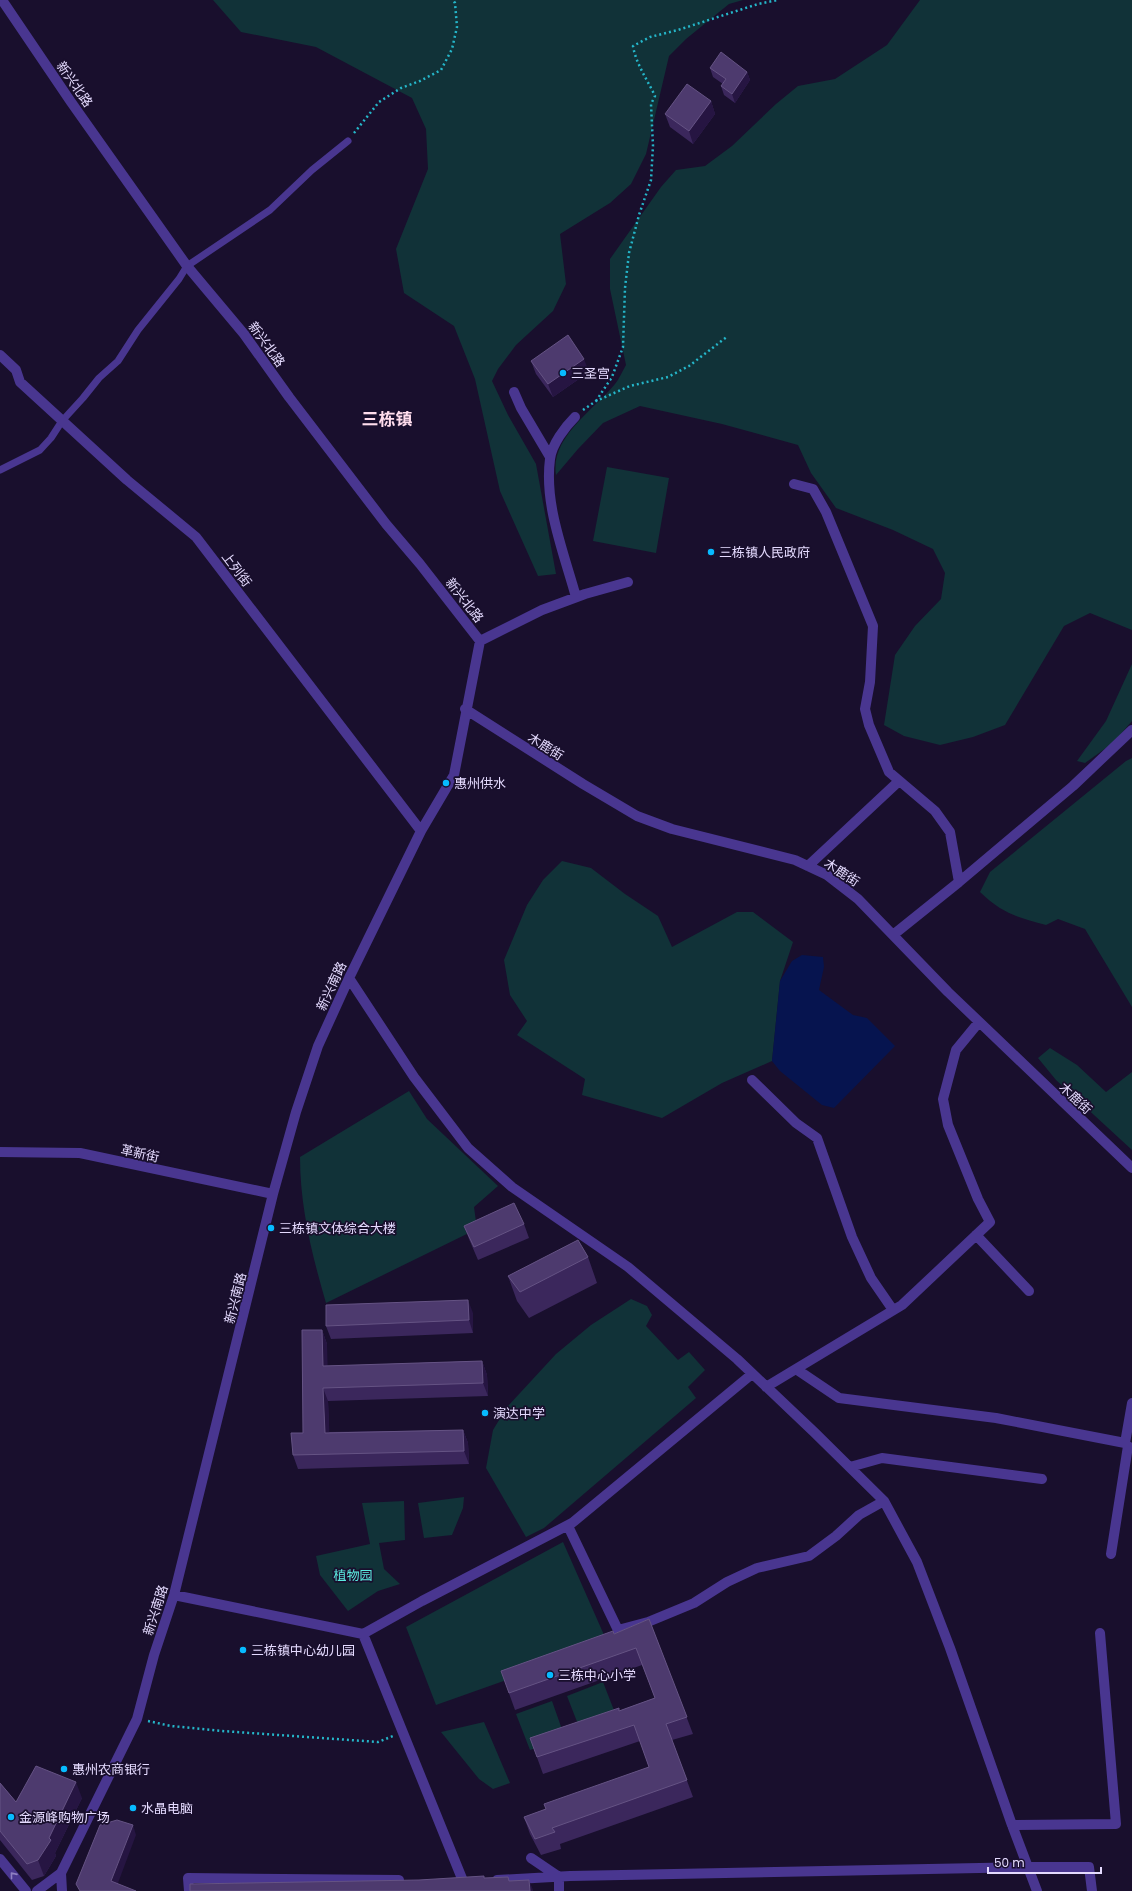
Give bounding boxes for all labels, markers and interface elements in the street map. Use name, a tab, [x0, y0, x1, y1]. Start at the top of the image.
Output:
street label: 新兴北路	[52, 58, 97, 111]
street label: 新兴北路	[244, 318, 290, 371]
place label: 三圣宫	[571, 364, 610, 383]
marker: 三圣宫	[558, 368, 568, 378]
district label: 三栋镇	[362, 407, 413, 431]
place label: 三栋镇人民政府	[719, 543, 810, 562]
marker: 三栋镇人民政府	[706, 547, 716, 557]
street label: 上列街	[217, 548, 256, 591]
street label: 新兴北路	[441, 574, 488, 627]
street label: 木鹿街	[524, 728, 567, 765]
place label: 惠州供水	[454, 774, 506, 793]
marker: 惠州供水	[441, 778, 451, 788]
street label: 木鹿街	[820, 854, 863, 891]
street label: 新兴南路	[312, 959, 351, 1014]
street label: 木鹿街	[1055, 1078, 1096, 1119]
street label: 革新街	[119, 1140, 161, 1167]
place label: 三栋镇文体综合大楼	[279, 1219, 396, 1238]
marker: 三栋镇文体综合大楼	[266, 1223, 276, 1233]
street label: 新兴南路	[220, 1271, 251, 1326]
place label: 演达中学	[493, 1404, 545, 1423]
marker: 演达中学	[480, 1408, 490, 1418]
park label: 植物园	[333, 1566, 373, 1585]
street label: 新兴南路	[138, 1582, 173, 1638]
place label: 三栋镇中心幼儿园	[251, 1641, 355, 1660]
marker: 三栋镇中心幼儿园	[238, 1645, 248, 1655]
place label: 三栋中心小学	[558, 1666, 636, 1685]
marker: 三栋中心小学	[545, 1670, 555, 1680]
place label: 惠州农商银行	[72, 1760, 150, 1779]
marker: 惠州农商银行	[59, 1764, 69, 1774]
place label: 水晶电脑	[141, 1799, 193, 1818]
marker: 水晶电脑	[128, 1803, 138, 1813]
place label: 金源峰购物广场	[19, 1808, 110, 1827]
marker: 金源峰购物广场	[6, 1812, 16, 1822]
scale bar	[988, 1849, 1101, 1875]
text: 50 m	[994, 1854, 1025, 1871]
one-way arrow	[11, 1873, 18, 1880]

